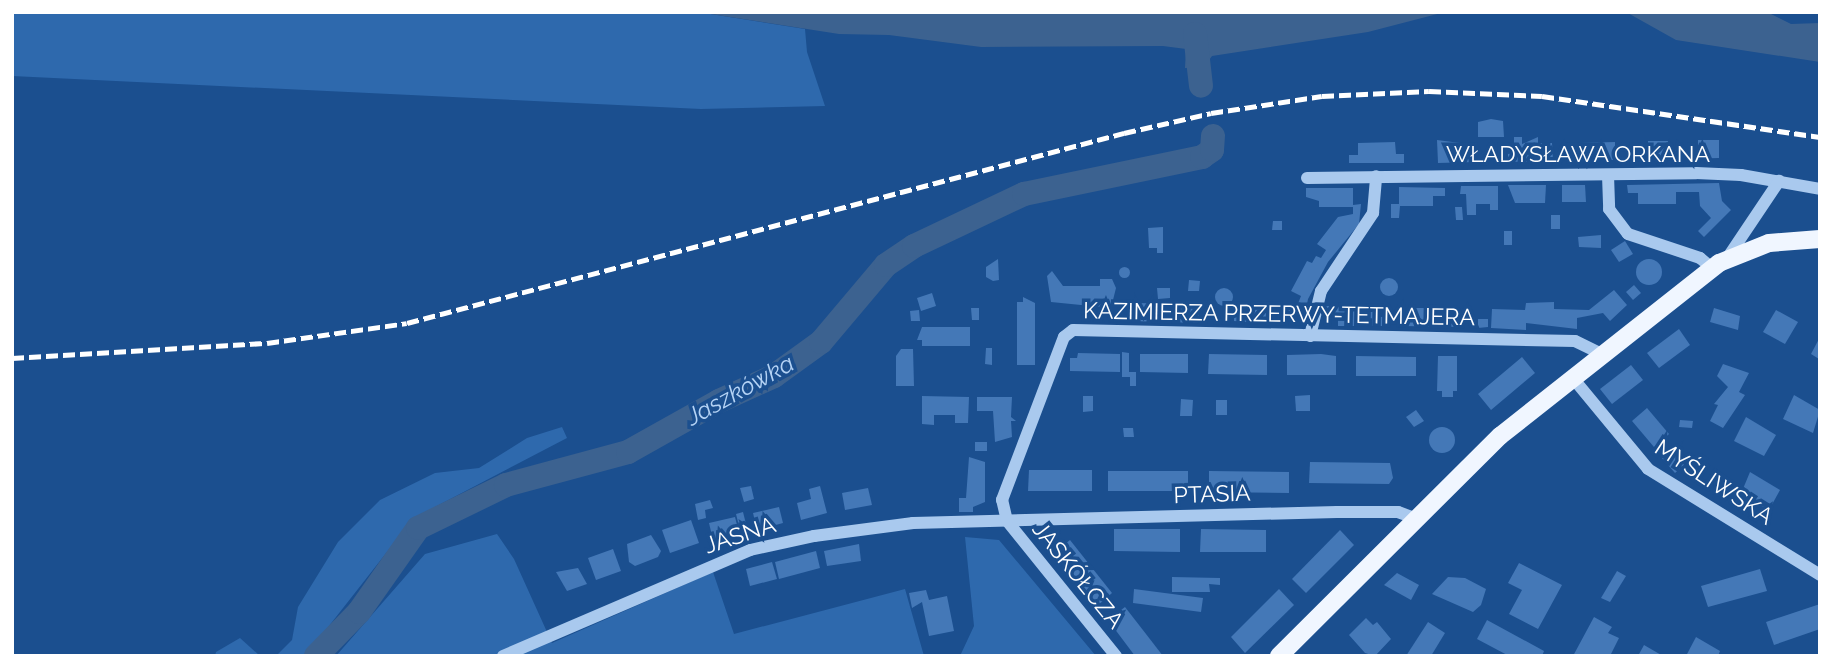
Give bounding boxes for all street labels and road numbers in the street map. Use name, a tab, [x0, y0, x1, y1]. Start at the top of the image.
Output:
street label: WŁADYSŁAWA ORKANA	[1446, 140, 1710, 168]
street label: KAZIMIERZA PRZERWY-TETMAJERA	[1082, 297, 1476, 331]
street label: MYŚLIWSKA	[1650, 433, 1778, 531]
street label: PTASIA	[1173, 479, 1251, 509]
street label: JASNA	[701, 511, 779, 559]
street label: JASKÓŁCZA	[1026, 516, 1130, 634]

